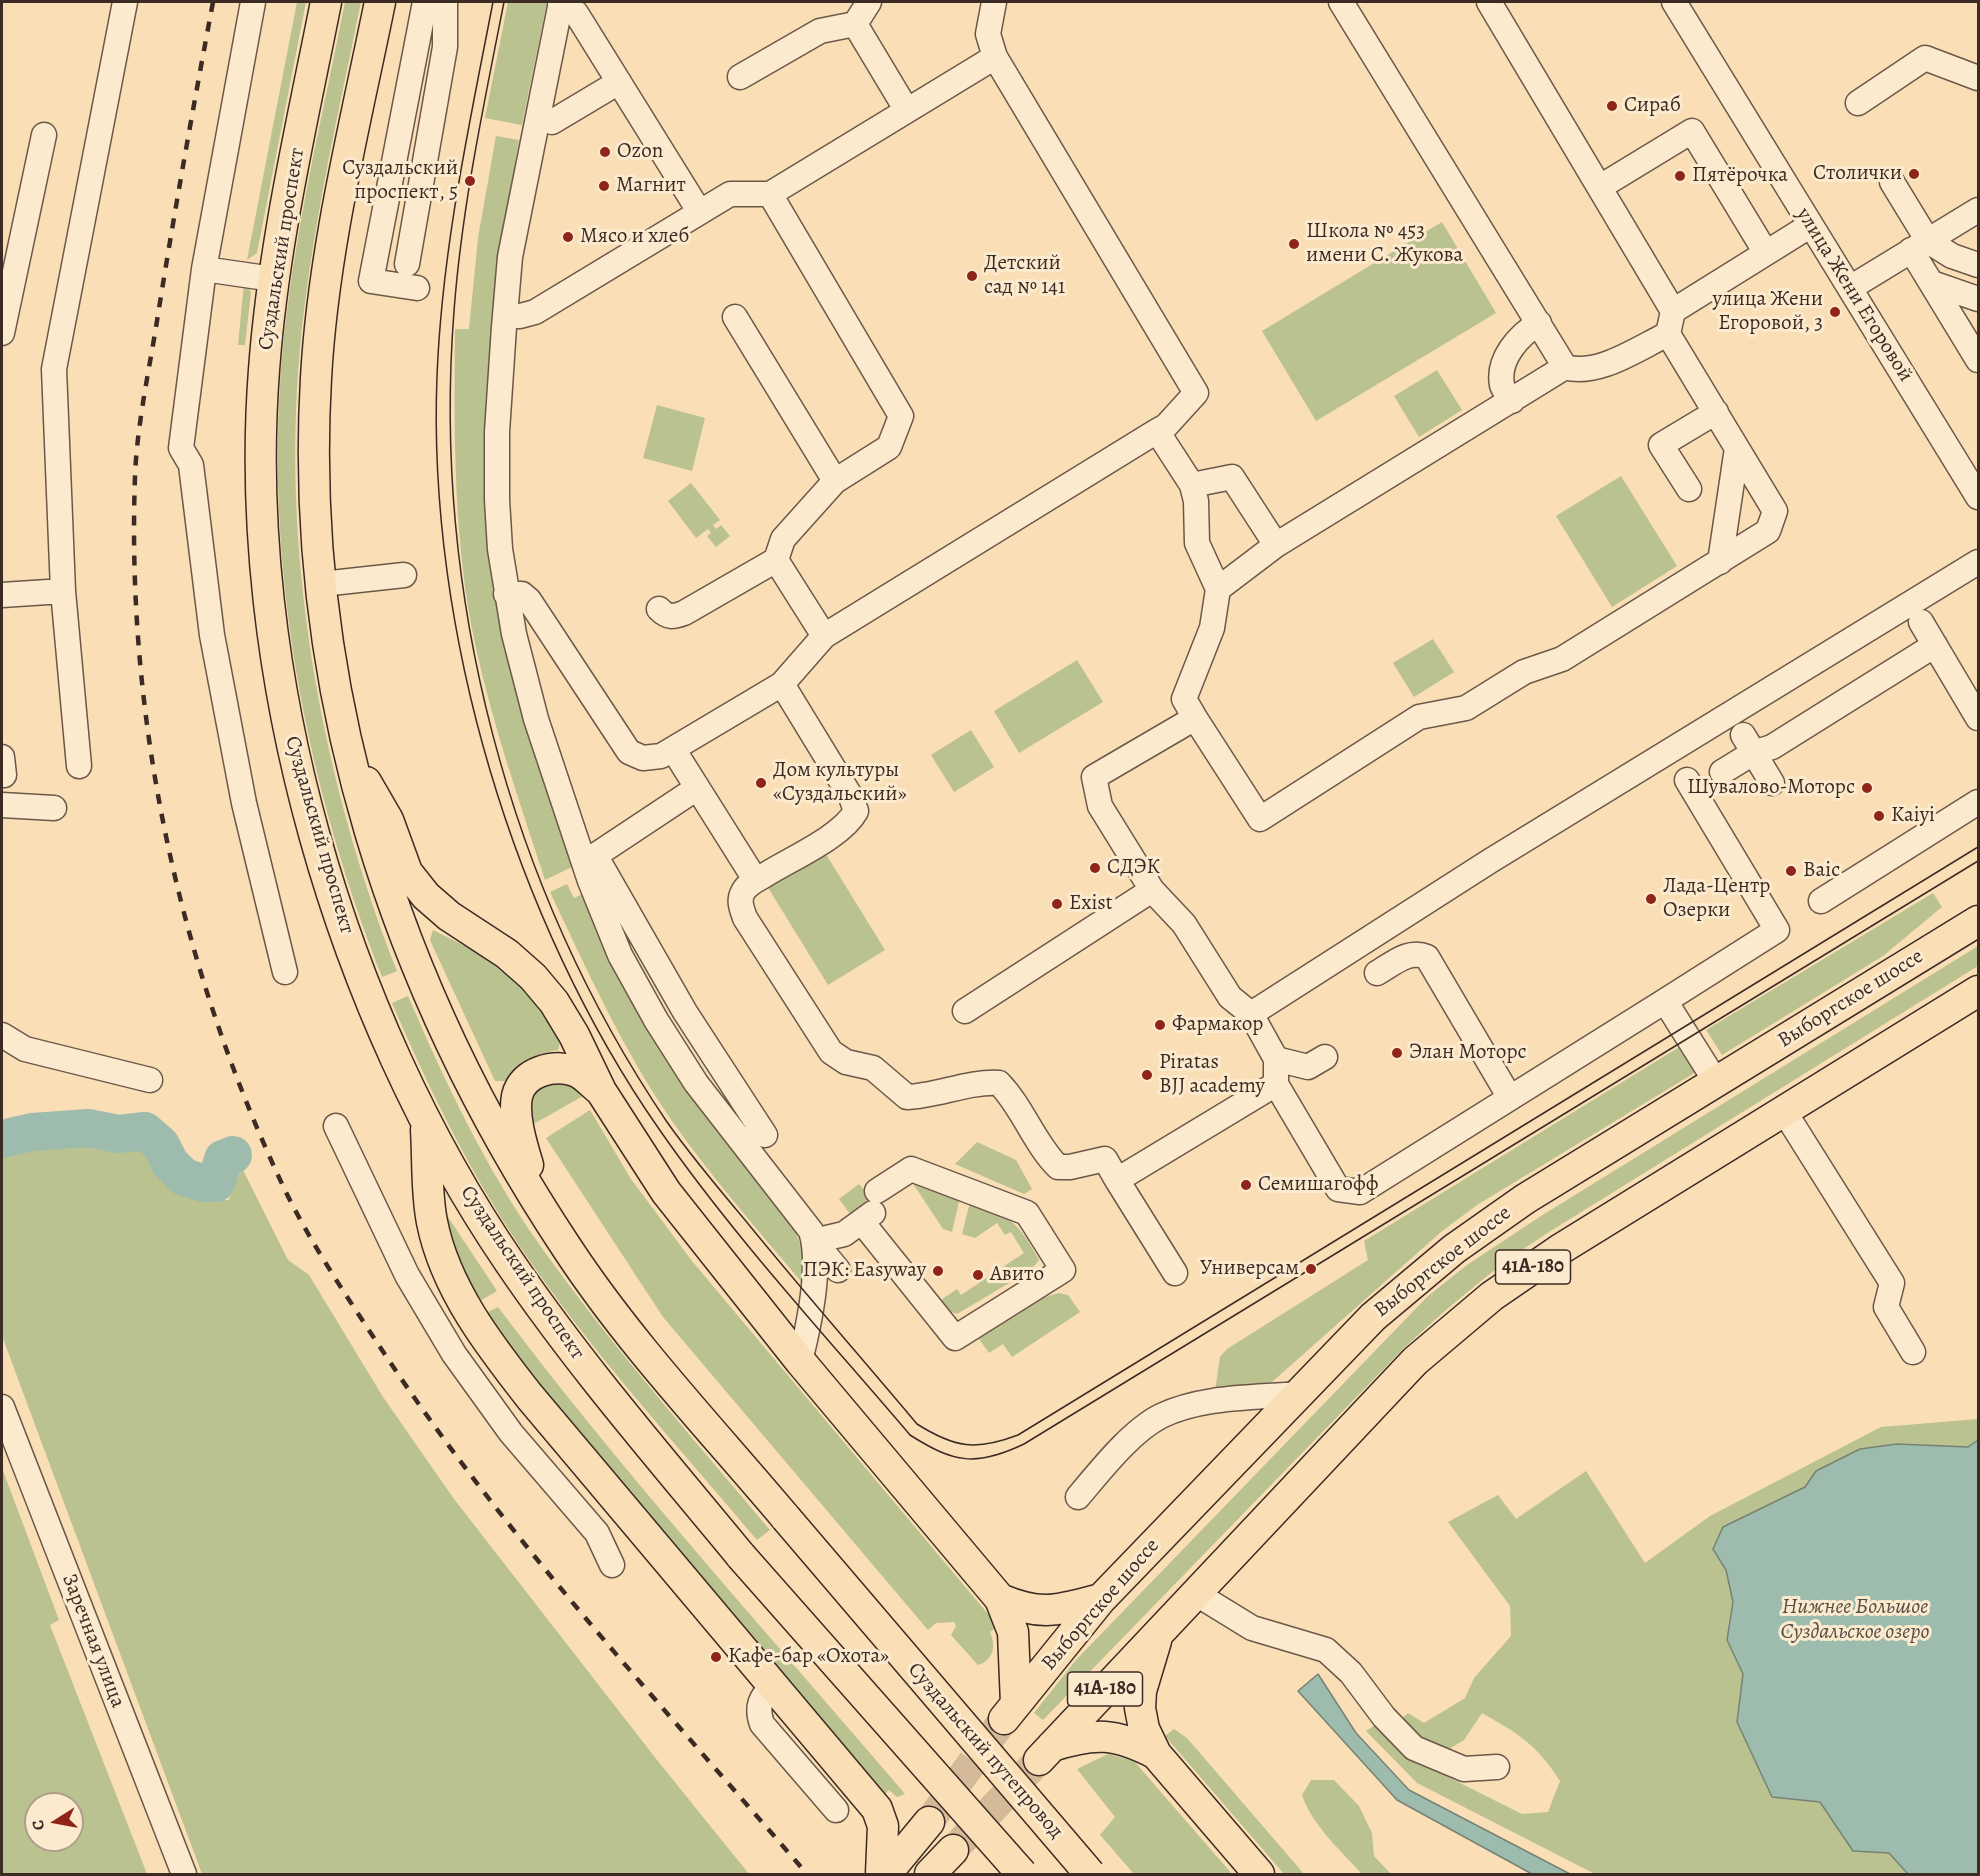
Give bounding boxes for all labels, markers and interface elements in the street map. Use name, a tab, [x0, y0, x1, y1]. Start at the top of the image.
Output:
place label: Сираб	[1624, 93, 1681, 119]
marker: Сираб	[1605, 99, 1619, 113]
place label: Ozon	[617, 139, 663, 165]
marker: Ozon	[598, 145, 612, 159]
street label: Суздальский проспект	[254, 146, 310, 352]
place label: Суздальский проспект, 5	[342, 156, 458, 206]
place label: Столички	[1813, 161, 1902, 187]
place label: Пятёрочка	[1692, 163, 1788, 189]
marker: Столички	[1907, 167, 1921, 181]
marker: Пятёрочка	[1673, 169, 1687, 183]
place label: Магнит	[616, 173, 686, 199]
marker: Суздальский проспект, 5	[463, 174, 477, 188]
marker: Магнит	[597, 179, 611, 193]
street label: улица Жени Егоровой	[1790, 203, 1918, 387]
place label: Школа № 453 имени С. Жукова	[1306, 219, 1463, 269]
place label: Мясо и хлеб	[580, 224, 689, 250]
marker: Мясо и хлеб	[561, 230, 575, 244]
marker: Школа № 453 имени С. Жукова	[1287, 237, 1301, 251]
place label: Детский сад № 141	[984, 251, 1065, 301]
marker: Детский сад № 141	[965, 269, 979, 283]
place label: улица Жени Егоровой, 3	[1713, 287, 1823, 337]
marker: улица Жени Егоровой, 3	[1828, 305, 1842, 319]
street label: Суздальский проспект	[279, 733, 359, 937]
place label: Дом культуры «Суздальский»	[773, 758, 907, 808]
place label: Шувалово-Моторс	[1687, 775, 1855, 801]
marker: Дом культуры «Суздальский»	[754, 776, 768, 790]
marker: Шувалово-Моторс	[1860, 781, 1874, 795]
place label: Kaiyi	[1891, 803, 1935, 829]
marker: Kaiyi	[1872, 809, 1886, 823]
place label: СДЭК	[1107, 855, 1160, 881]
place label: Baic	[1803, 858, 1840, 884]
marker: СДЭК	[1088, 861, 1102, 875]
marker: Baic	[1784, 864, 1798, 878]
place label: Лада-Центр Озерки	[1663, 874, 1770, 924]
place label: Exist	[1069, 891, 1113, 917]
marker: Лада-Центр Озерки	[1644, 892, 1658, 906]
marker: Exist	[1050, 897, 1064, 911]
street label: Выборгское шоссе	[1774, 944, 1928, 1054]
place label: Фармакор	[1172, 1012, 1263, 1038]
marker: Фармакор	[1153, 1018, 1167, 1032]
place label: Элан Моторс	[1409, 1040, 1527, 1066]
marker: Элан Моторс	[1390, 1046, 1404, 1060]
place label: Piratas BJJ academy	[1159, 1050, 1265, 1100]
marker: Piratas BJJ academy	[1140, 1068, 1154, 1082]
place label: Семишагофф	[1258, 1172, 1378, 1198]
marker: Семишагофф	[1239, 1178, 1253, 1192]
street label: Суздальский проспект	[454, 1181, 590, 1365]
street label: Выборгское шоссе	[1370, 1201, 1516, 1323]
road number: 41А-180	[1496, 1250, 1570, 1284]
place label: Универсам	[1200, 1256, 1299, 1282]
place label: ПЭК: Easyway	[803, 1258, 926, 1284]
place label: Авито	[990, 1262, 1044, 1288]
marker: Универсам	[1304, 1262, 1318, 1276]
marker: ПЭК: Easyway	[931, 1264, 945, 1278]
marker: Авито	[971, 1268, 985, 1282]
street label: Выборгское шоссе	[1037, 1534, 1165, 1676]
street label: Заречная улица	[56, 1571, 130, 1711]
water label: Нижнее Большое Суздальское озеро	[1781, 1595, 1929, 1646]
place label: Кафе-бар «Охота»	[728, 1644, 889, 1670]
marker: Кафе-бар «Охота»	[709, 1650, 723, 1664]
street label: Суздальский путепровод	[902, 1658, 1068, 1844]
road number: 41А-180	[1068, 1672, 1142, 1706]
north arrow	[24, 1792, 84, 1852]
text: С	[27, 1818, 50, 1832]

